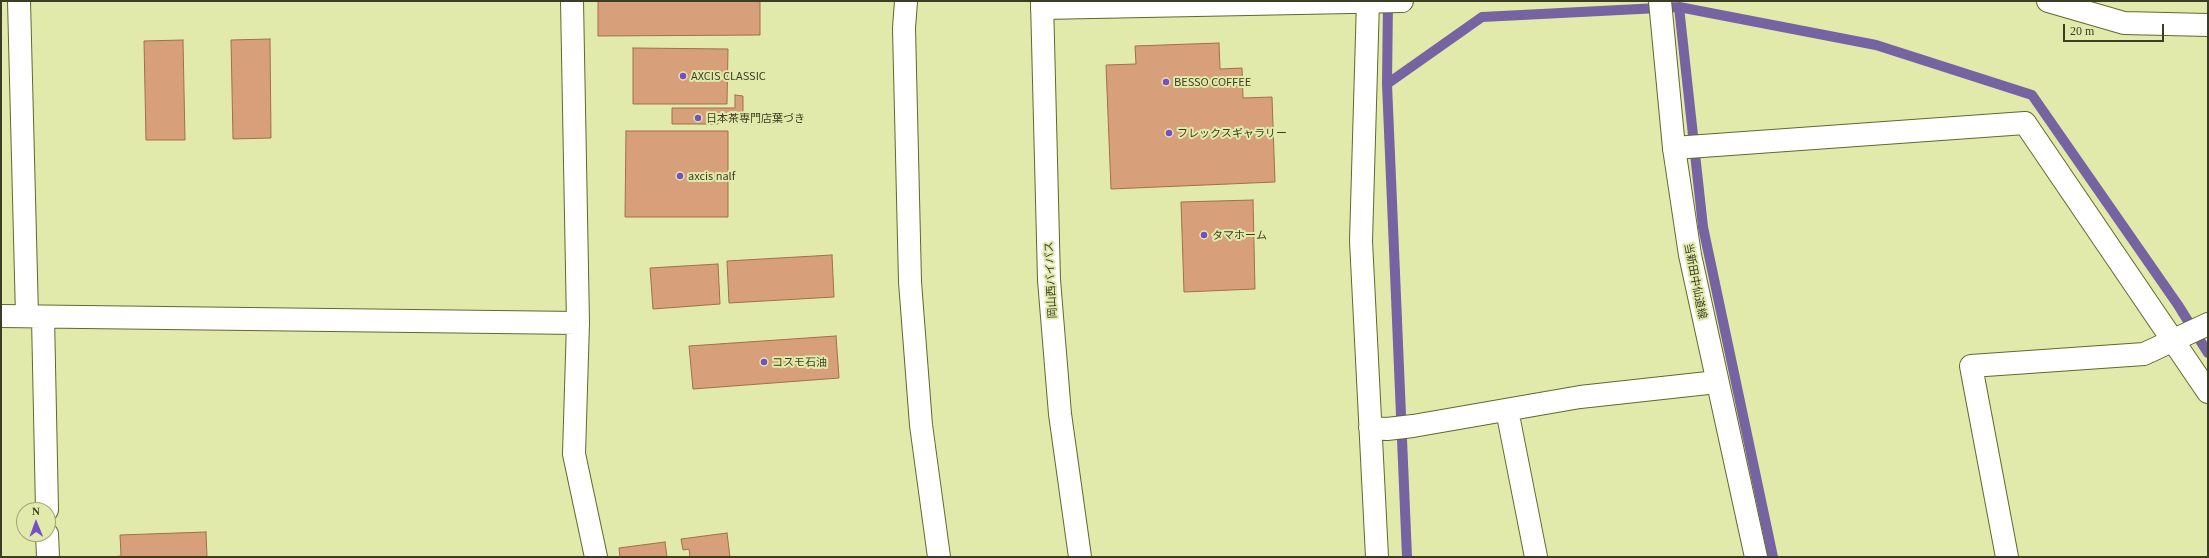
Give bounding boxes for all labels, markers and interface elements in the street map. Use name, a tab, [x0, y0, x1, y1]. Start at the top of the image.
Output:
scale bar	[2065, 16, 2166, 42]
text: 20 m	[2070, 24, 2094, 38]
place label: AXCIS CLASSIC	[691, 69, 766, 83]
marker: AXCIS CLASSIC	[678, 71, 688, 81]
place label: BESSO COFFEE	[1174, 75, 1251, 89]
marker: BESSO COFFEE	[1161, 77, 1171, 87]
place label: 日本茶専門店葉づき	[706, 111, 805, 125]
marker: 日本茶専門店葉づき	[693, 113, 703, 123]
place label: フレックスギャラリー	[1177, 126, 1287, 140]
marker: フレックスギャラリー	[1164, 128, 1174, 138]
place label: axcis nalf	[688, 169, 735, 183]
marker: axcis nalf	[675, 171, 685, 181]
place label: タマホーム	[1212, 228, 1267, 242]
marker: タマホーム	[1199, 230, 1209, 240]
street label: 岡山西バイパス	[1041, 241, 1059, 319]
street label: 当新田中仙道線	[1682, 242, 1710, 320]
place label: コスモ石油	[772, 355, 827, 369]
marker: コスモ石油	[759, 357, 769, 367]
north arrow	[16, 502, 56, 542]
text: N	[32, 505, 40, 517]

